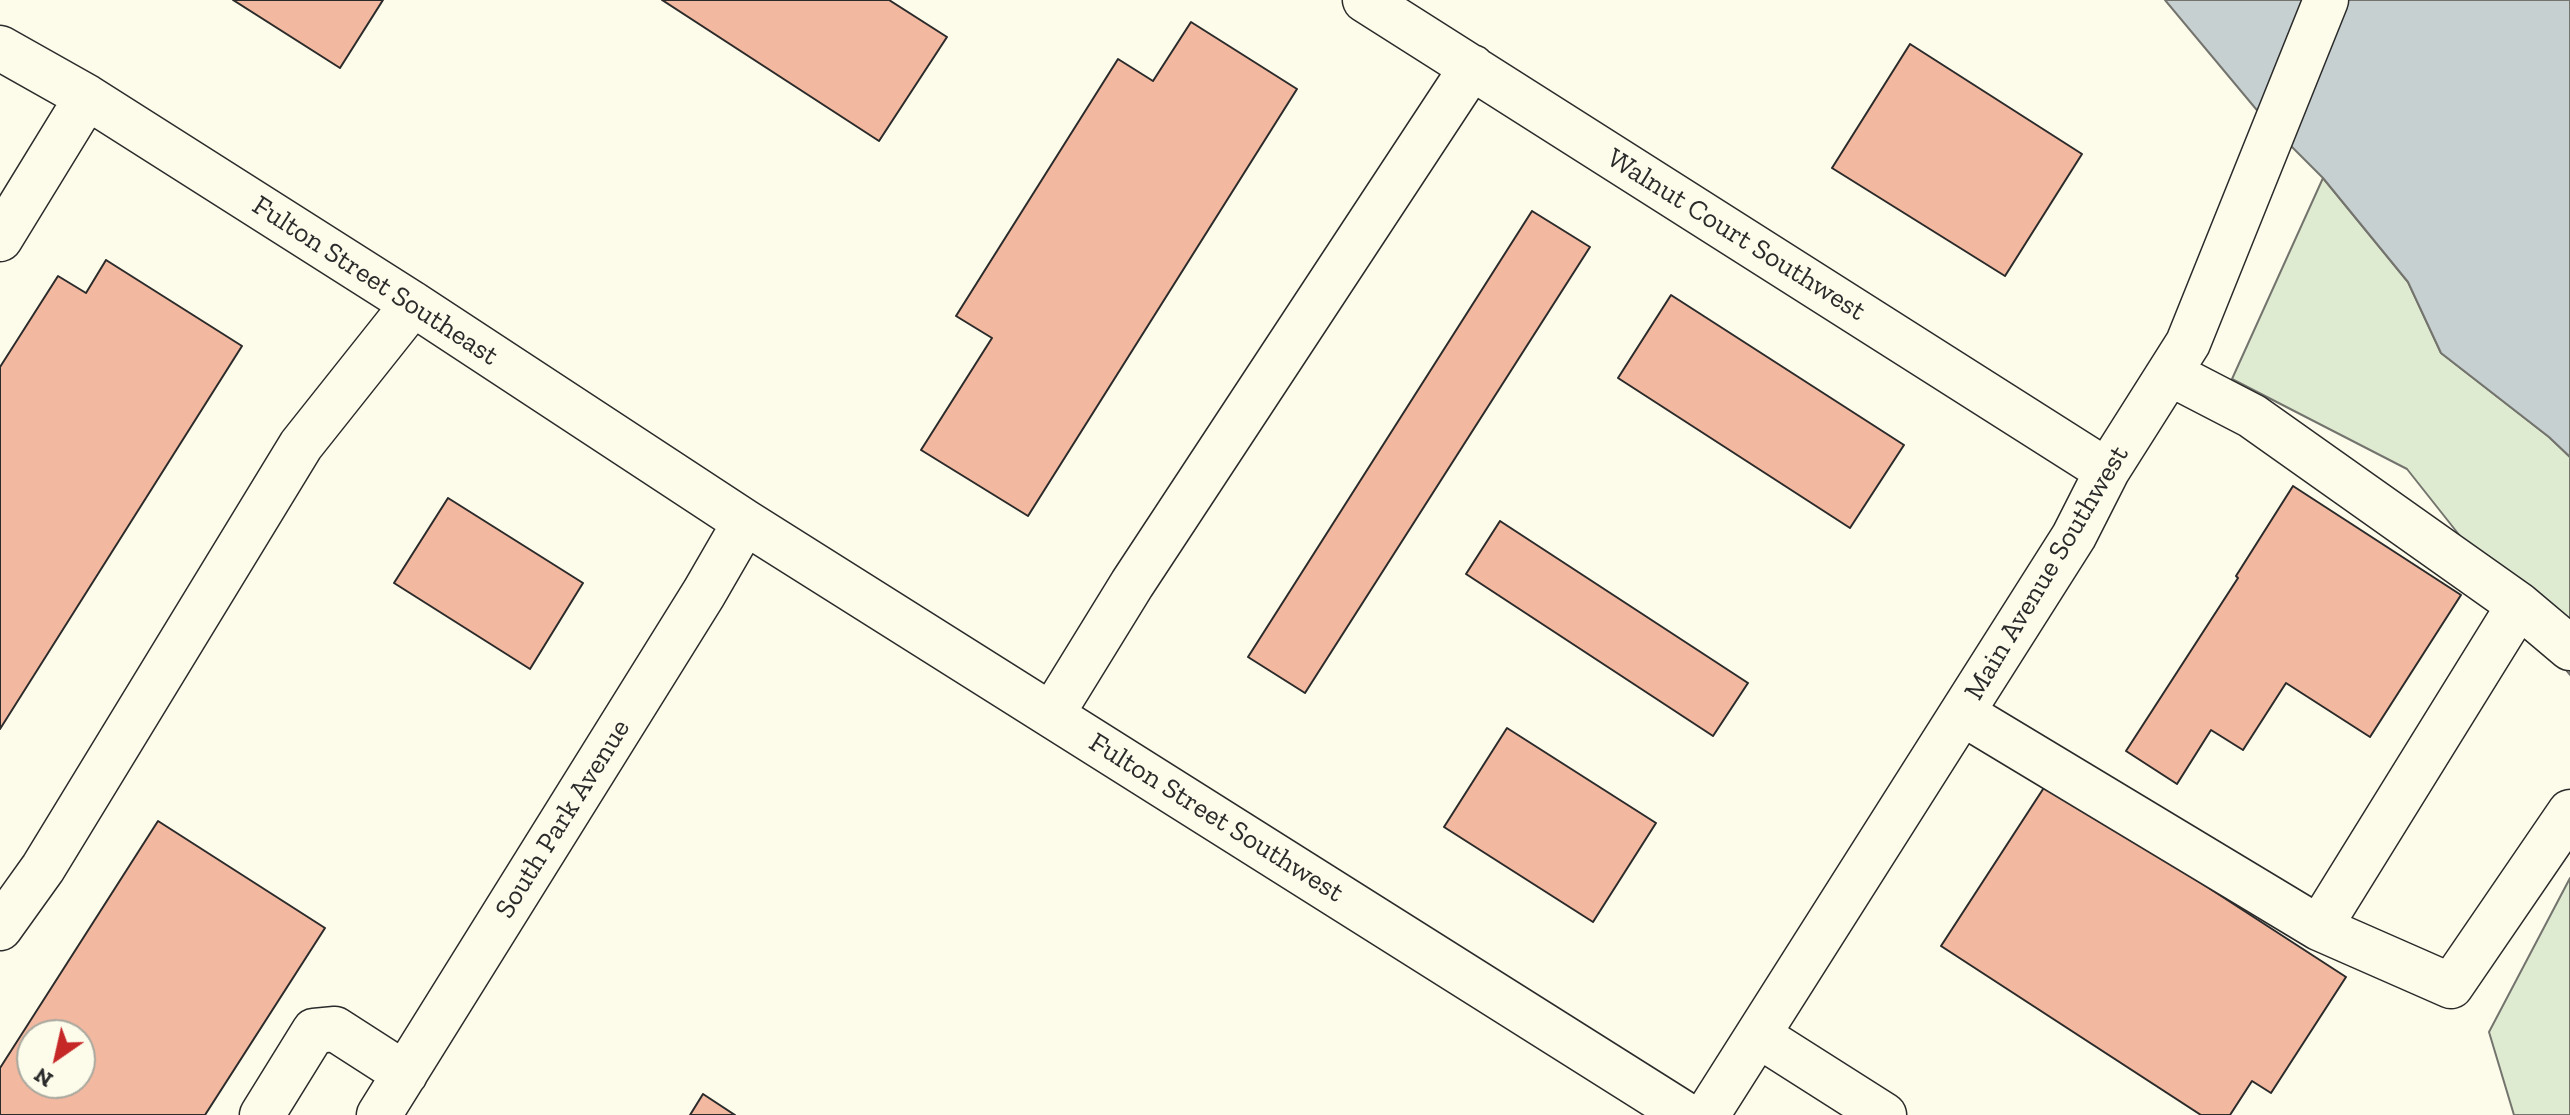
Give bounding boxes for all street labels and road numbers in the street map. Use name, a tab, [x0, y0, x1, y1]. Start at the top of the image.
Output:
street label: Walnut Court Southwest	[1601, 142, 1871, 328]
street label: Fulton Street Southeast	[246, 189, 504, 373]
street label: Main Avenue Southwest	[1958, 440, 2136, 706]
street label: South Park Avenue	[488, 713, 638, 925]
street label: Fulton Street Southwest	[1083, 726, 1349, 910]

